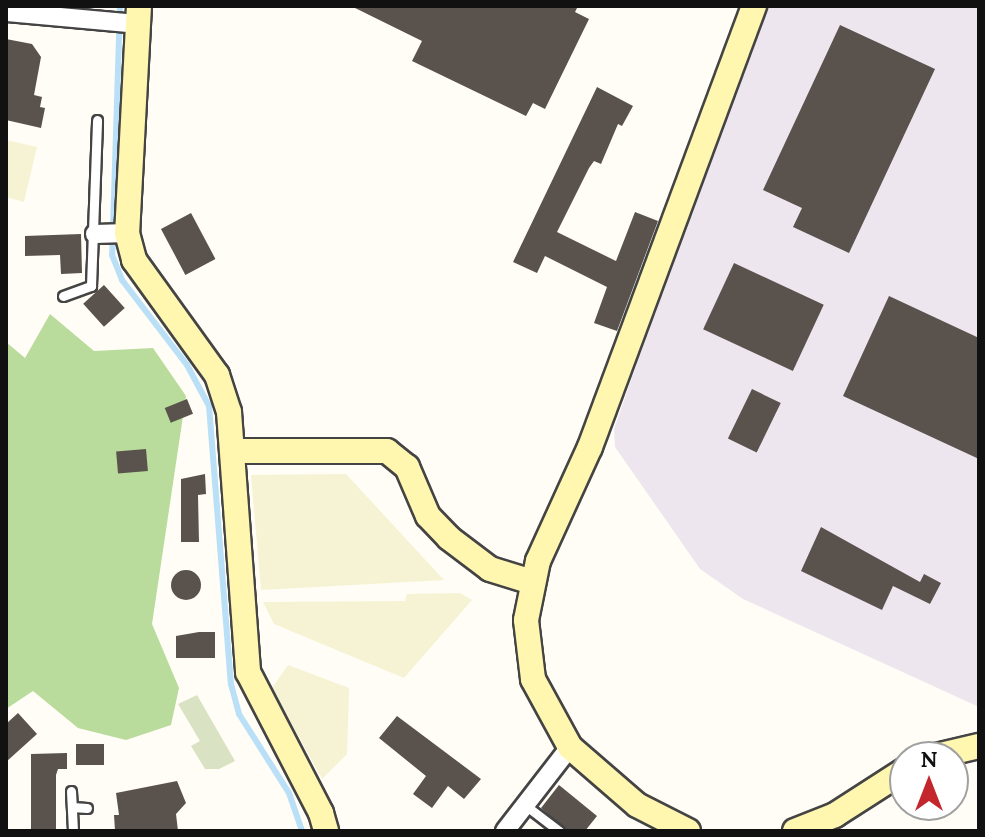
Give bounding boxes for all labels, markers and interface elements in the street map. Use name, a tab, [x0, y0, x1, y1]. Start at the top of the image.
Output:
north arrow	[889, 741, 969, 821]
text: N	[920, 745, 938, 773]

